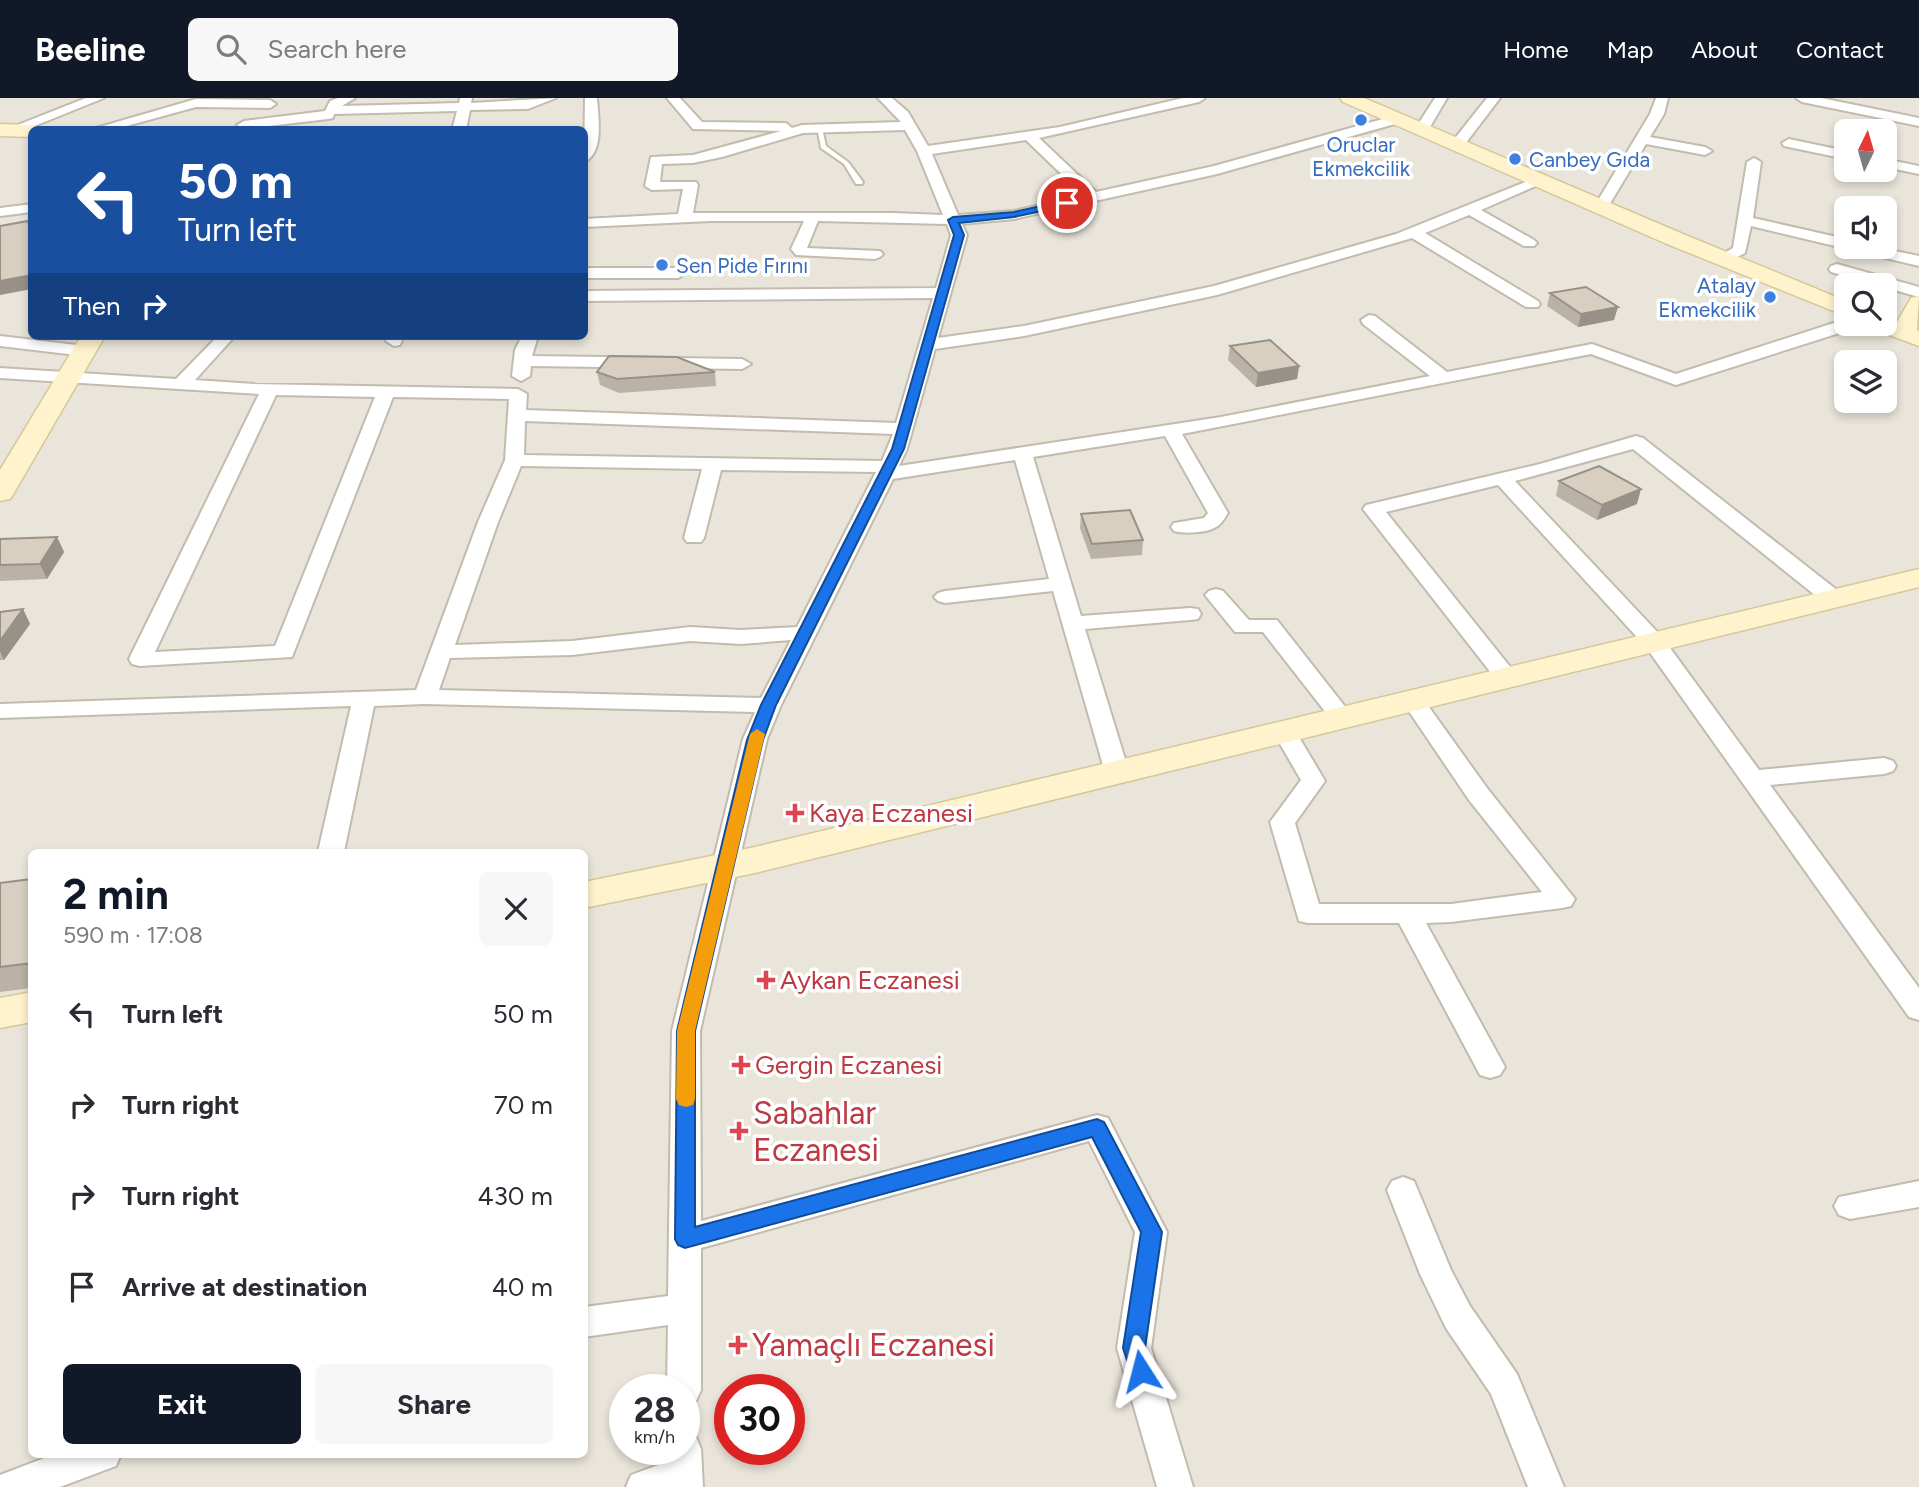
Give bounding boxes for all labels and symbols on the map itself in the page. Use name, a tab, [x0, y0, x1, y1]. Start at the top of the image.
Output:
marker: Oruclar Ekmekcilik	[1353, 112, 1369, 128]
north arrow	[1834, 119, 1897, 182]
place label: Oruclar Ekmekcilik	[1312, 132, 1411, 181]
place label: Canbey Gıda	[1529, 147, 1650, 172]
marker: Canbey Gıda	[1507, 151, 1523, 167]
pin	[1037, 173, 1097, 233]
place label: Sen Pide Fırını	[676, 253, 808, 278]
marker: Sen Pide Fırını	[654, 257, 670, 273]
place label: Atalay Ekmekcilik	[1658, 273, 1757, 322]
marker: Atalay Ekmekcilik	[1762, 289, 1778, 305]
place label: Kaya Eczanesi	[809, 797, 973, 829]
marker: Kaya Eczanesi	[787, 805, 803, 821]
place label: Aykan Eczanesi	[780, 964, 960, 996]
marker: Aykan Eczanesi	[758, 972, 774, 988]
place label: Gergin Eczanesi	[755, 1049, 942, 1081]
marker: Gergin Eczanesi	[733, 1057, 749, 1073]
place label: Sabahlar Eczanesi	[753, 1094, 879, 1169]
marker: Sabahlar Eczanesi	[731, 1123, 747, 1139]
place label: Yamaçlı Eczanesi	[752, 1326, 995, 1364]
position arrow	[1104, 1334, 1178, 1408]
marker: Yamaçlı Eczanesi	[730, 1337, 746, 1353]
speed limit sign: 30	[714, 1374, 805, 1465]

